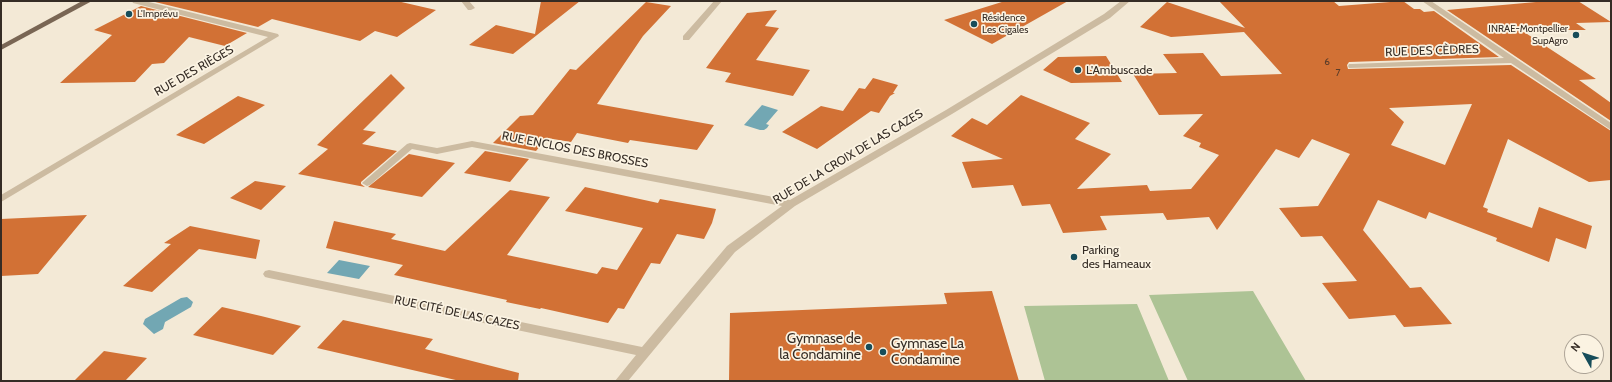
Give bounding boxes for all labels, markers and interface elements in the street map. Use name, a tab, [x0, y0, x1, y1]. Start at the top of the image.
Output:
place label: L'Imprévu	[137, 8, 178, 20]
marker: L'Imprévu	[124, 9, 134, 19]
place label: Résidence Les Cigales	[982, 12, 1028, 36]
marker: Résidence Les Cigales	[969, 19, 979, 29]
place label: INRAE-Montpellier SupAgro	[1488, 23, 1568, 46]
marker: INRAE-Montpellier SupAgro	[1571, 30, 1581, 40]
street label: RUE DES CÈDRES	[1385, 42, 1479, 60]
street label: RUE DES RIÈGES	[152, 43, 236, 99]
house number: 6	[1324, 56, 1330, 68]
place label: L'Ambuscade	[1086, 63, 1152, 77]
marker: L'Ambuscade	[1073, 65, 1083, 75]
house number: 7	[1335, 67, 1341, 79]
street label: RUE DE LA CROIX DE LAS CAZES	[770, 106, 926, 208]
street label: RUE ENCLOS DES BROSSES	[501, 129, 649, 171]
place label: Parking des Hameaux	[1082, 243, 1151, 271]
marker: Parking des Hameaux	[1069, 252, 1079, 262]
street label: RUE CITÉ DE LAS CAZES	[393, 293, 521, 333]
place label: Gymnase de la Condamine	[779, 331, 861, 364]
north arrow	[1564, 334, 1604, 374]
place label: Gymnase La Condamine	[891, 336, 964, 368]
text: N	[1568, 340, 1583, 355]
marker: Gymnase de la Condamine	[864, 342, 874, 352]
marker: Gymnase La Condamine	[878, 347, 888, 357]

